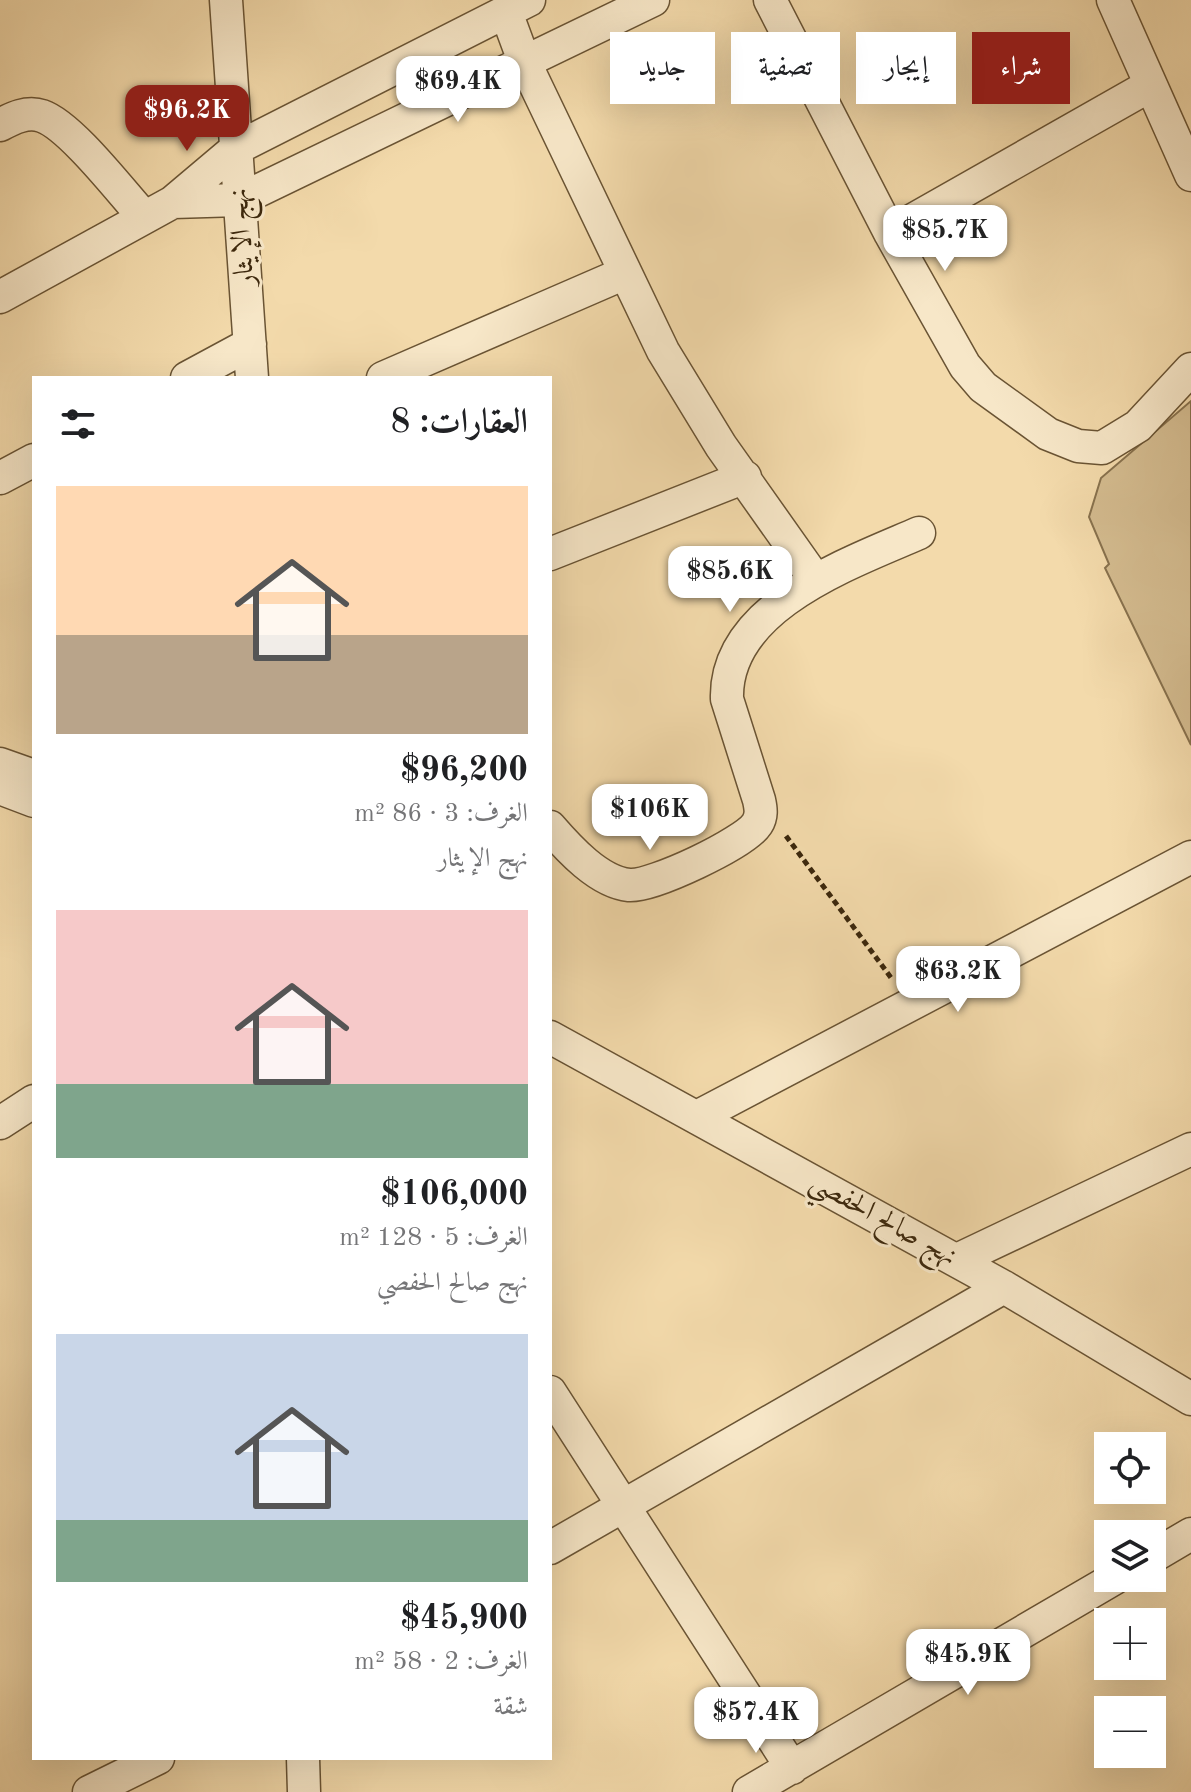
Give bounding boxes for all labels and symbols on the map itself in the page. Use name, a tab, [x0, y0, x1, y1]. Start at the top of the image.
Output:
pin: $69.4K	[393, 56, 523, 124]
pin: $96.2K	[122, 85, 252, 153]
street label: نهج الإيثار	[226, 187, 269, 290]
pin: $85.7K	[880, 205, 1010, 273]
pin: $85.6K	[665, 546, 795, 614]
pin: $106K	[594, 784, 706, 852]
pin: $63.2K	[893, 946, 1023, 1014]
street label: نهج صالح الحفصي	[800, 1168, 961, 1280]
pin: $45.9K	[903, 1629, 1033, 1697]
pin: $57.4K	[691, 1687, 821, 1755]

